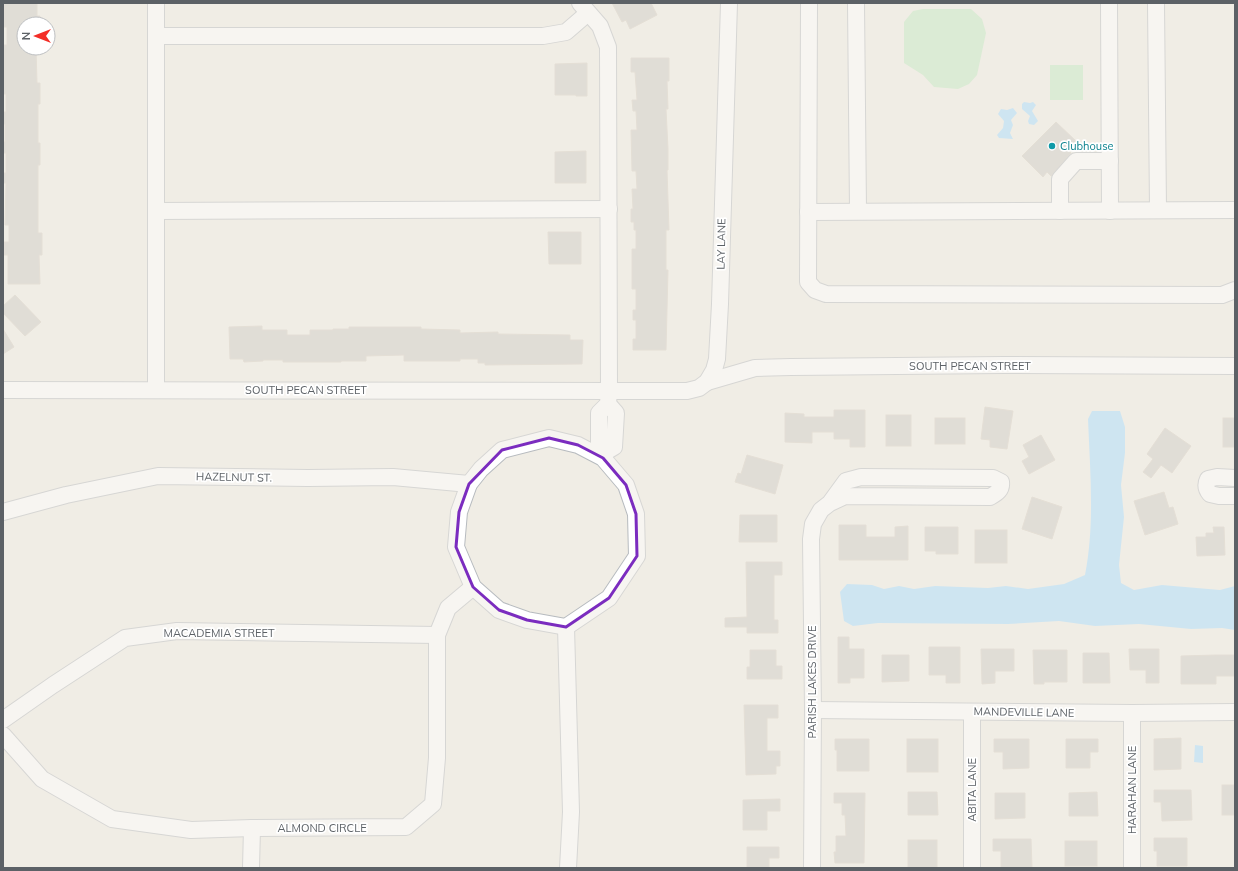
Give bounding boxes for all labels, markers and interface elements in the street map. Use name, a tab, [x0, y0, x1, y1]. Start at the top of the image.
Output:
north arrow	[16, 16, 56, 56]
text: N	[19, 32, 33, 40]
place label: Clubhouse	[1060, 139, 1114, 153]
marker: Clubhouse	[1047, 141, 1057, 151]
street label: LAY LANE	[714, 218, 728, 270]
street label: SOUTH PECAN STREET	[909, 359, 1031, 373]
street label: SOUTH PECAN STREET	[245, 383, 367, 397]
street label: HAZELNUT ST.	[196, 469, 272, 485]
street label: MACADEMIA STREET	[163, 626, 275, 640]
street label: PARISH LAKES DRIVE	[805, 626, 819, 738]
street label: MANDEVILLE LANE	[974, 704, 1074, 720]
street label: HARAHAN LANE	[1125, 746, 1139, 834]
street label: ABITA LANE	[965, 758, 979, 822]
street label: ALMOND CIRCLE	[277, 821, 367, 835]

